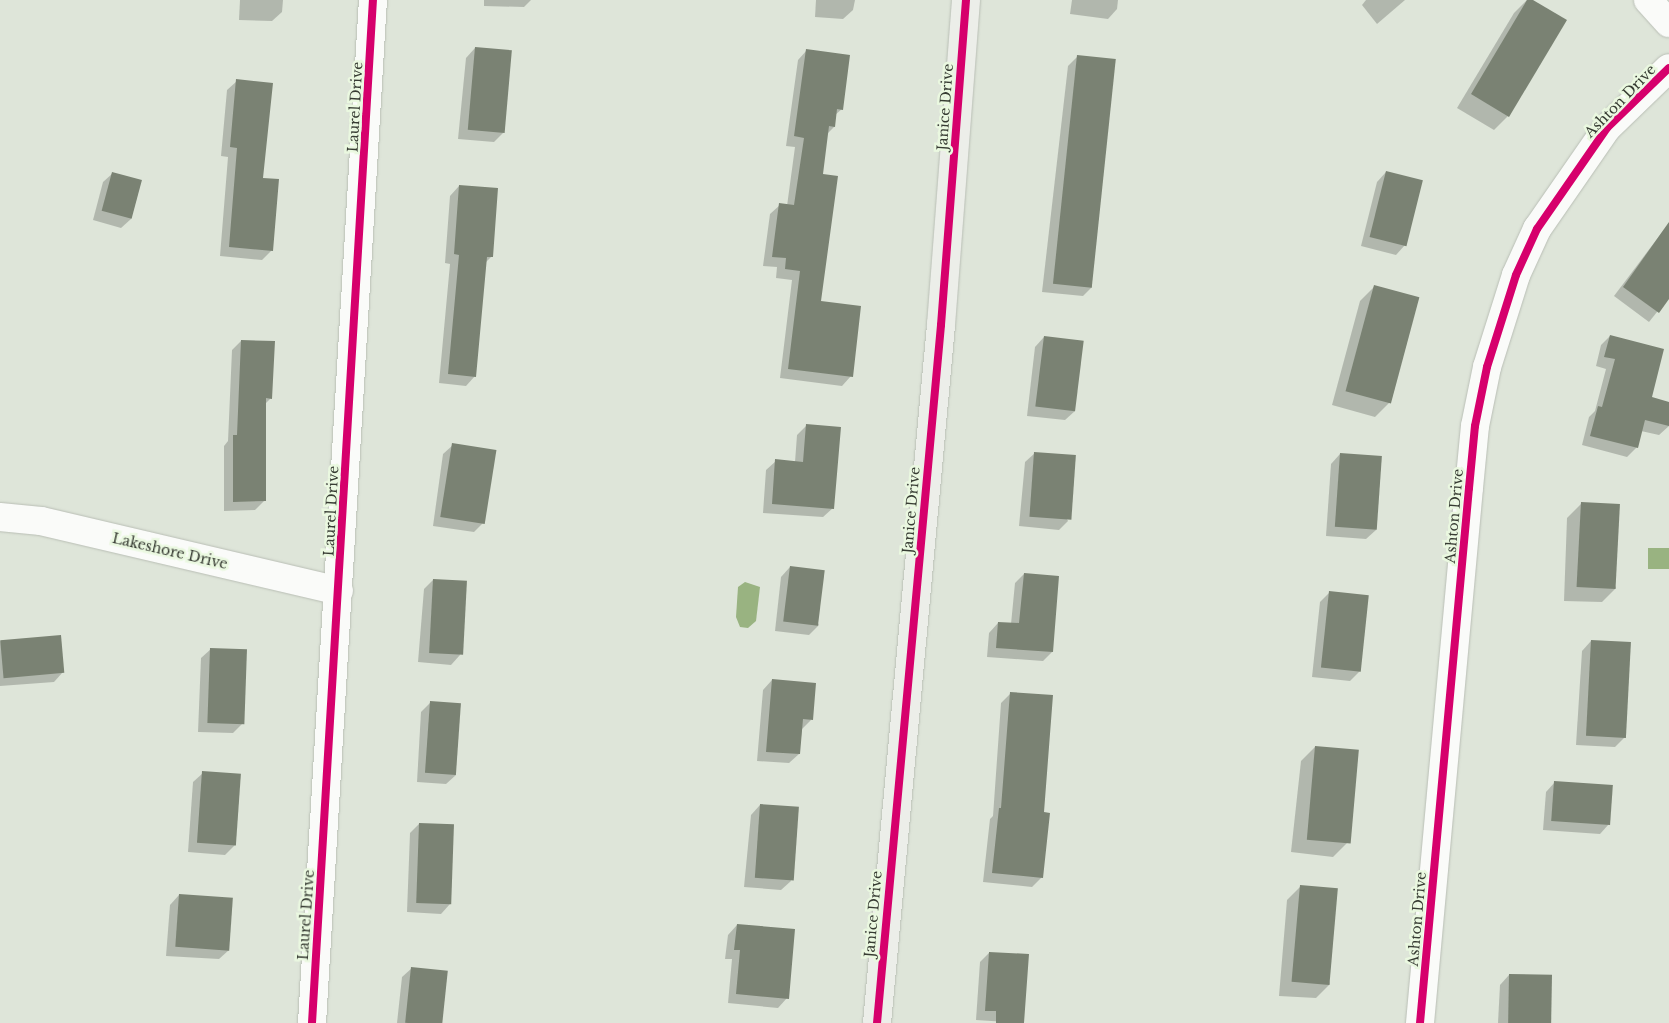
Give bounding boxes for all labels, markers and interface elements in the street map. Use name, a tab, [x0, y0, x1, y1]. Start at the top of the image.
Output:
street label: Laurel Drive	[344, 61, 366, 153]
street label: Ashton Drive	[1581, 61, 1659, 141]
street label: Janice Drive	[934, 63, 956, 151]
street label: Laurel Drive	[320, 465, 342, 557]
street label: Janice Drive	[899, 466, 923, 554]
street label: Ashton Drive	[1441, 468, 1467, 564]
street label: Lakeshore Drive	[111, 530, 229, 572]
street label: Laurel Drive	[294, 869, 318, 961]
street label: Janice Drive	[861, 870, 885, 958]
street label: Ashton Drive	[1404, 871, 1430, 967]

